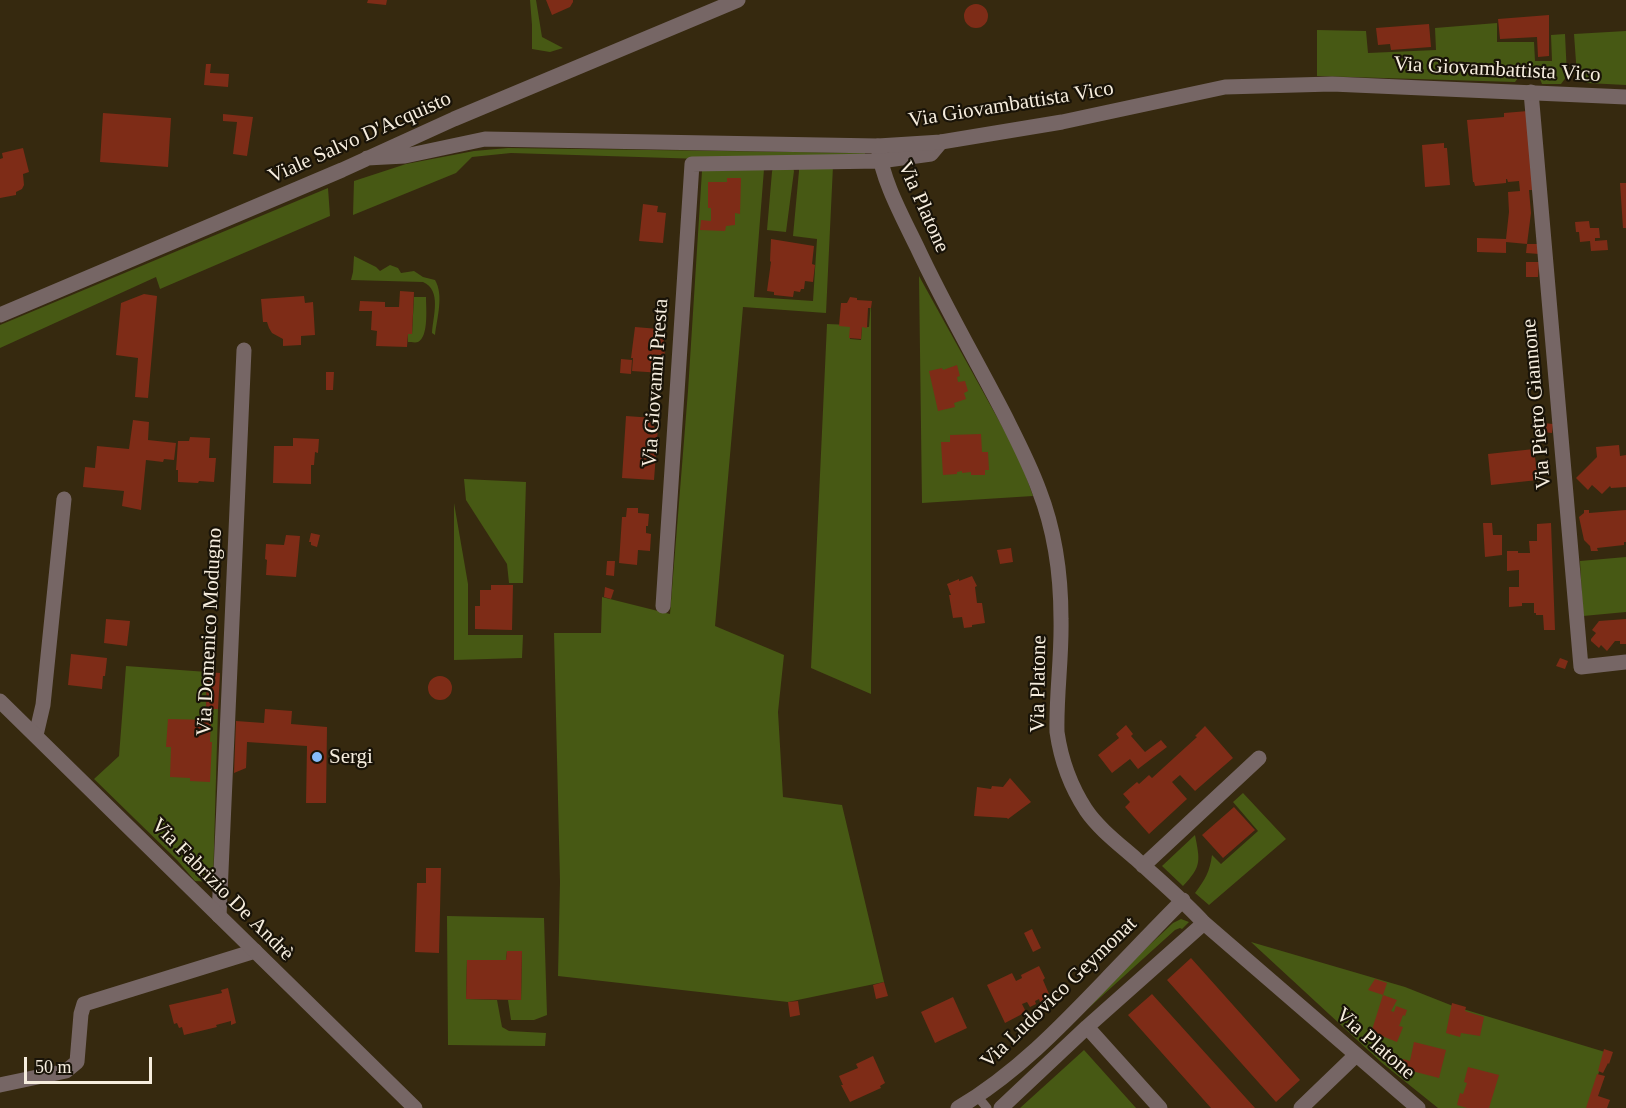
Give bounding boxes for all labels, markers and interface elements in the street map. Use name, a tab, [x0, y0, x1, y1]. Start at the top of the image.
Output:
street label: Via Giovambattista Vico	[1393, 52, 1601, 88]
street label: Via Giovambattista Vico	[907, 76, 1115, 134]
street label: Viale Salvo D'Acquisto	[265, 86, 455, 190]
street label: Via Platone	[892, 157, 954, 257]
street label: Via Giovanni Presta	[638, 298, 674, 468]
street label: Via Pietro Giannone	[1517, 318, 1557, 490]
street label: Via Domenico Modugno	[192, 527, 228, 737]
street label: Via Platone	[1026, 635, 1052, 733]
place label: Sergi	[329, 744, 373, 770]
marker: Sergi	[310, 750, 324, 764]
street label: Via Fabrizio De Andrè	[145, 813, 299, 967]
street label: Via Ludovico Geymonat	[976, 912, 1142, 1074]
street label: Via Platone	[1330, 1003, 1420, 1085]
scale bar	[27, 1045, 154, 1083]
text: 50 m	[35, 1057, 72, 1077]

